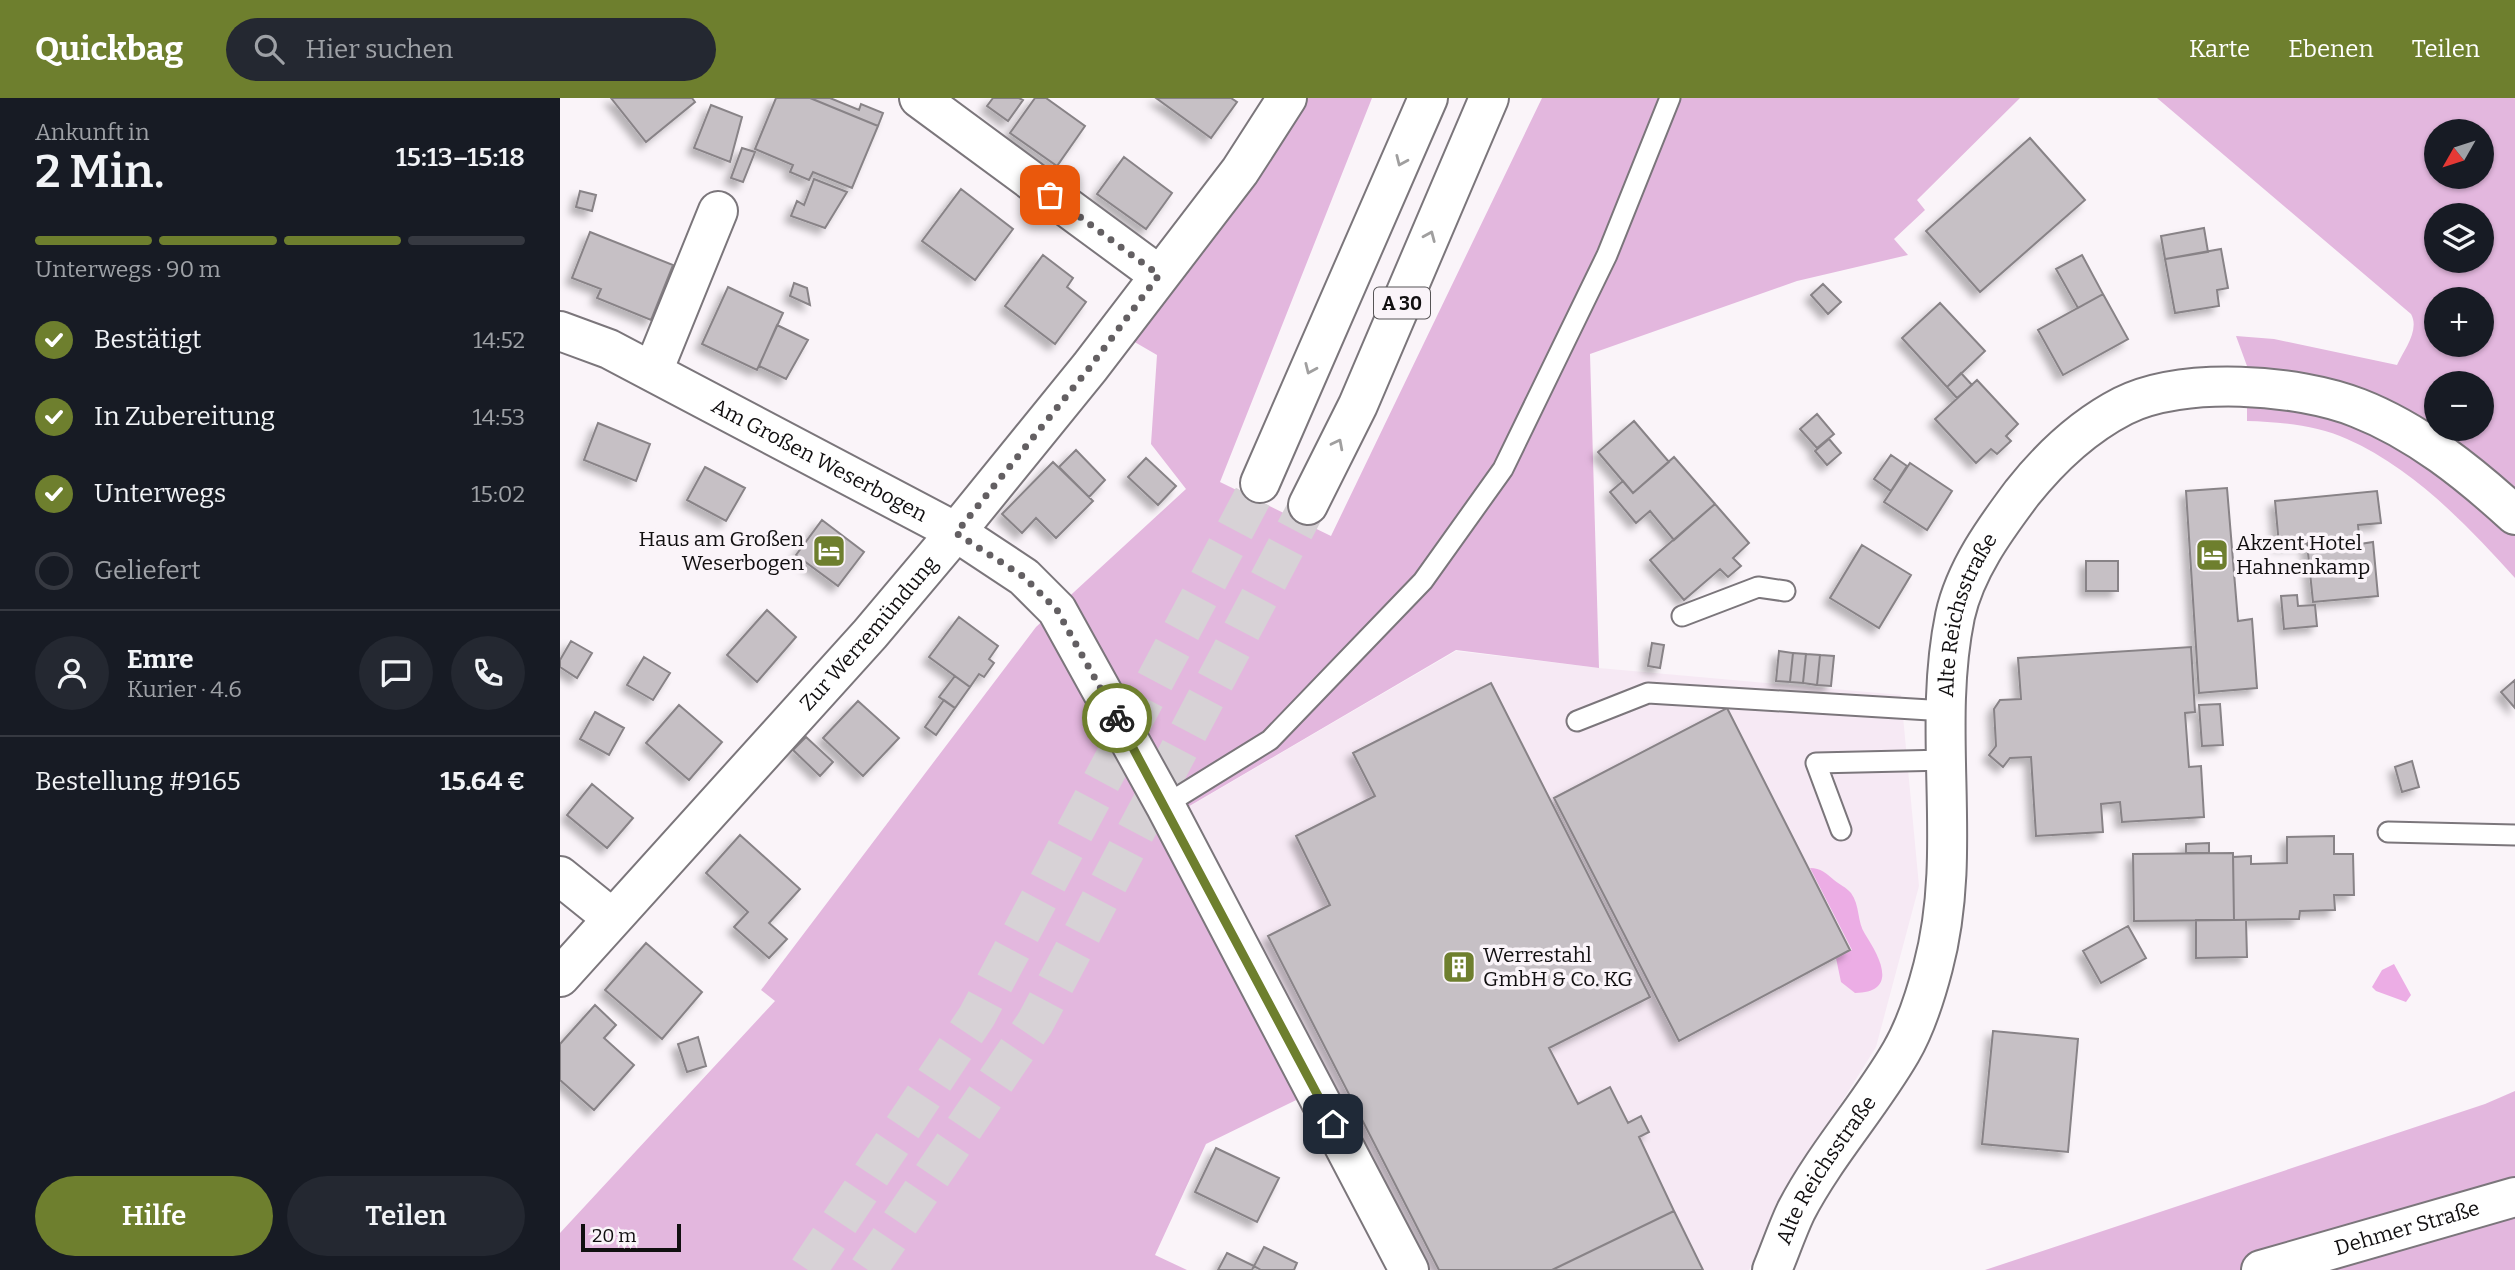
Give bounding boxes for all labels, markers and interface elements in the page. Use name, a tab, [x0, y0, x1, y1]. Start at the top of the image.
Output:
search box	[226, 18, 716, 81]
text: Quickbag	[35, 29, 184, 69]
icon: search	[250, 30, 288, 68]
text: Hier suchen	[306, 34, 453, 65]
text: Karte	[2189, 35, 2250, 63]
text: Ebenen	[2288, 35, 2374, 63]
text: Teilen	[2412, 35, 2480, 63]
text: Ankunft in	[35, 118, 150, 146]
north arrow	[2424, 119, 2494, 189]
map controls	[2424, 119, 2494, 441]
text: 15:13–15:18	[396, 142, 525, 173]
text: 2 Min.	[35, 144, 164, 199]
one-way arrow	[1395, 154, 1409, 166]
pin	[1020, 165, 1080, 225]
icon: bag	[1031, 176, 1069, 214]
button: layers	[2424, 203, 2494, 273]
one-way arrow	[1422, 231, 1436, 243]
text: Unterwegs · 90 m	[35, 255, 221, 283]
button: +	[2424, 287, 2494, 357]
road number: A 30	[1374, 288, 1430, 318]
icon: check	[35, 321, 73, 359]
text: Bestätigt	[94, 324, 201, 355]
text: 14:52	[473, 326, 525, 354]
one-way arrow	[1304, 362, 1318, 374]
button: −	[2424, 371, 2494, 441]
street label: Am Großen Weserbogen	[707, 392, 932, 527]
icon: check	[35, 398, 73, 436]
text: In Zubereitung	[94, 401, 275, 432]
text: 14:53	[473, 403, 525, 431]
one-way arrow	[1330, 439, 1344, 451]
icon: check	[35, 475, 73, 513]
text: Unterwegs	[94, 478, 226, 509]
text: 15:02	[471, 480, 525, 508]
place label: Haus am Großen Weserbogen	[639, 526, 804, 576]
street label: Alte Reichsstraße	[1933, 528, 2003, 698]
place label: Akzent Hotel Hahnenkamp	[2236, 530, 2370, 580]
hotel icon: Haus am Großen Weserbogen	[810, 532, 848, 570]
hotel icon: Akzent Hotel Hahnenkamp	[2193, 536, 2231, 574]
street label: Zur Werremündung	[794, 550, 943, 716]
text: Geliefert	[94, 555, 201, 586]
button: person	[35, 636, 109, 710]
button: chat	[359, 636, 433, 710]
button: phone	[451, 636, 525, 710]
text: Emre	[127, 644, 193, 675]
text: Kurier · 4.6	[127, 675, 242, 703]
courier	[1082, 683, 1152, 753]
icon: bike	[1098, 699, 1136, 737]
text: Bestellung #9165	[35, 766, 241, 797]
text: 15.64 €	[440, 766, 525, 797]
place label: Werrestahl GmbH & Co. KG	[1483, 942, 1633, 992]
building icon: Werrestahl GmbH & Co. KG	[1440, 948, 1478, 986]
street label: Alte Reichsstraße	[1770, 1090, 1882, 1248]
pin	[1303, 1094, 1363, 1154]
icon: home	[1314, 1105, 1352, 1143]
button: Hilfe	[35, 1176, 273, 1256]
button: Teilen	[287, 1176, 525, 1256]
street label: Dehmer Straße	[2332, 1195, 2483, 1261]
scale bar	[581, 1221, 681, 1253]
text: 20 m	[592, 1224, 636, 1247]

